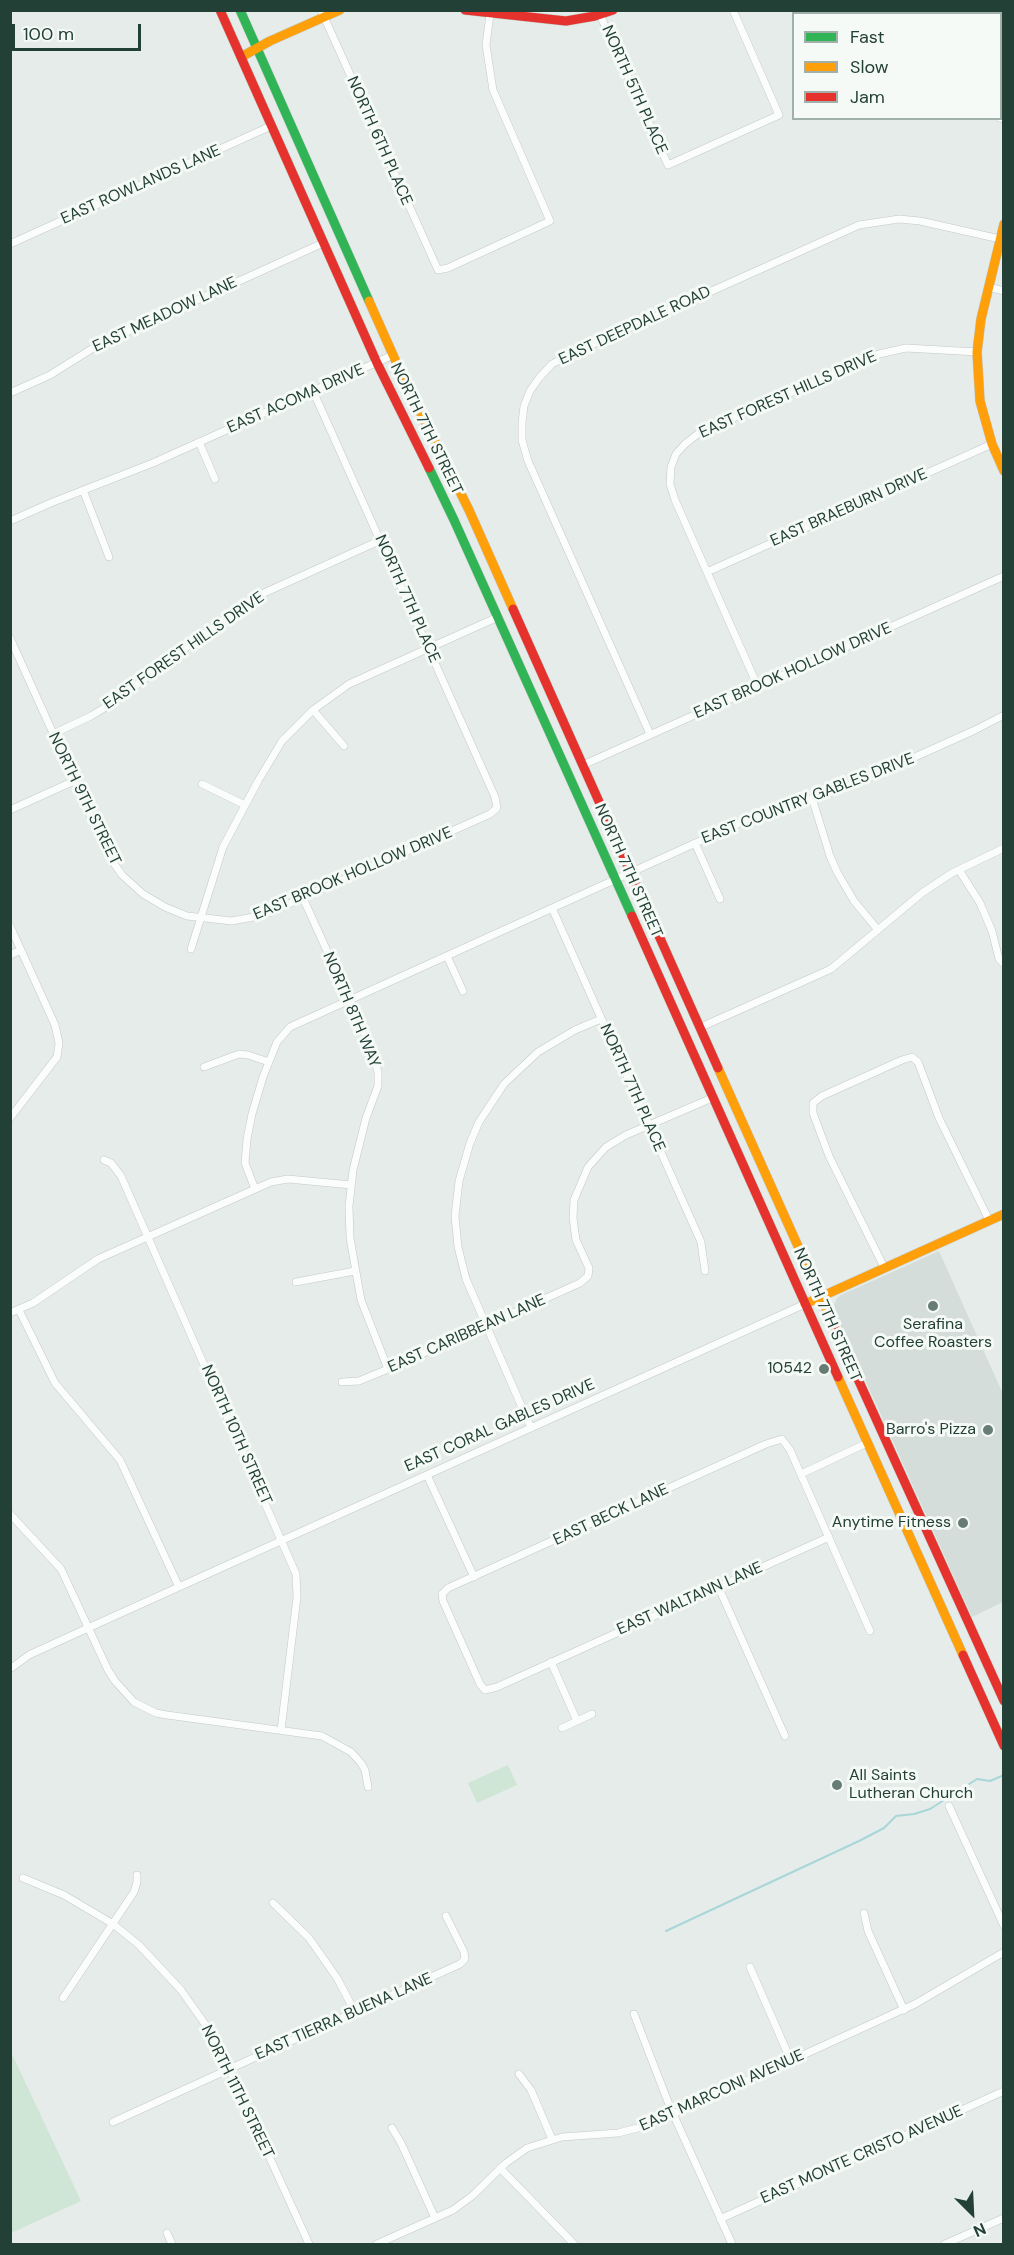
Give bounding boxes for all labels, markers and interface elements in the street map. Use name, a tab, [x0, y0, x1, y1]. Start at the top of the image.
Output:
scale bar	[15, 12, 144, 50]
legend	[792, 12, 1002, 120]
text: 100 m	[23, 22, 74, 46]
street label: NORTH 5TH PLACE	[597, 23, 671, 157]
text: Fast	[850, 25, 885, 49]
text: Slow	[850, 55, 889, 79]
street label: NORTH 6TH PLACE	[342, 74, 416, 208]
text: Jam	[850, 85, 885, 109]
street label: EAST ROWLANDS LANE	[58, 141, 224, 229]
street label: EAST MEADOW LANE	[90, 273, 240, 357]
street label: EAST DEEPDALE ROAD	[556, 282, 714, 370]
street label: EAST FOREST HILLS DRIVE	[696, 347, 880, 443]
street label: EAST ACOMA DRIVE	[224, 360, 368, 438]
street label: NORTH 7TH STREET	[386, 360, 466, 498]
street label: EAST BRAEBURN DRIVE	[768, 465, 930, 551]
street label: NORTH 7TH PLACE	[370, 532, 444, 666]
street label: EAST FOREST HILLS DRIVE	[100, 588, 268, 714]
street label: EAST BROOK HOLLOW DRIVE	[691, 619, 895, 723]
street label: NORTH 9TH STREET	[44, 730, 124, 868]
street label: EAST COUNTRY GABLES DRIVE	[699, 749, 917, 849]
street label: NORTH 7TH STREET	[590, 801, 666, 941]
street label: EAST BROOK HOLLOW DRIVE	[251, 823, 455, 925]
street label: NORTH 8TH WAY	[318, 949, 384, 1071]
street label: NORTH 7TH PLACE	[595, 1021, 669, 1155]
street label: NORTH 7TH STREET	[789, 1245, 865, 1385]
street label: EAST CARIBBEAN LANE	[385, 1291, 549, 1377]
marker: Serafina Coffee Roasters	[926, 1299, 940, 1313]
place label: Serafina Coffee Roasters	[874, 1315, 992, 1353]
place label: 10542	[767, 1359, 812, 1379]
street label: NORTH 10TH STREET	[197, 1362, 275, 1508]
marker: 10542	[817, 1362, 831, 1376]
street label: EAST CORAL GABLES DRIVE	[402, 1375, 598, 1477]
place label: Barro's Pizza	[886, 1420, 976, 1440]
marker: Barro's Pizza	[981, 1423, 995, 1437]
street label: EAST BECK LANE	[550, 1480, 672, 1550]
place label: Anytime Fitness	[832, 1513, 951, 1533]
marker: Anytime Fitness	[956, 1516, 970, 1530]
street label: EAST WALTANN LANE	[614, 1558, 766, 1640]
place label: All Saints Lutheran Church	[849, 1766, 973, 1804]
marker: All Saints Lutheran Church	[830, 1778, 844, 1792]
street label: EAST TIERRA BUENA LANE	[252, 1969, 436, 2065]
street label: NORTH 11TH STREET	[196, 2022, 278, 2162]
street label: EAST MARCONI AVENUE	[637, 2046, 807, 2136]
street label: EAST MONTE CRISTO AVENUE	[758, 2102, 966, 2208]
north arrow	[942, 2183, 1002, 2243]
text: N	[970, 2218, 989, 2242]

